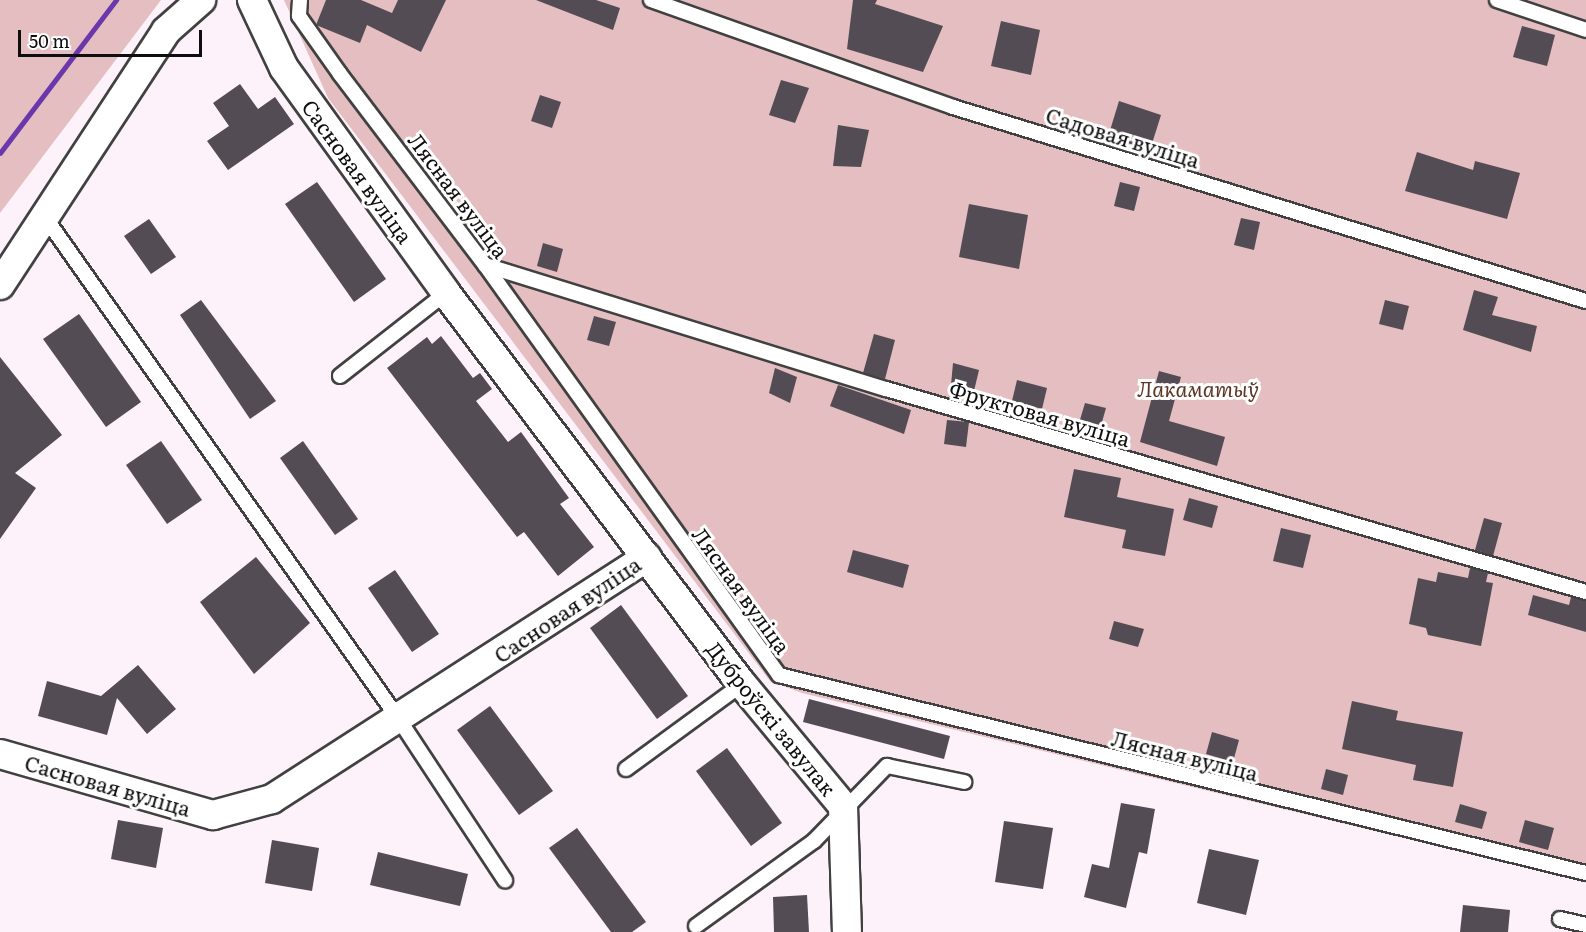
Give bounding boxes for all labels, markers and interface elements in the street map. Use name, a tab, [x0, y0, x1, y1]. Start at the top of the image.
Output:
scale bar	[21, 18, 206, 56]
text: 50 m	[29, 27, 70, 54]
street label: Сасновая вуліца	[297, 94, 419, 248]
street label: Садовая вуліца	[1043, 102, 1203, 172]
street label: Лясная вуліца	[404, 127, 514, 263]
street label: Фруктовая вуліца	[947, 375, 1133, 451]
park label: Лакаматыў	[1137, 375, 1259, 401]
street label: Лясная вуліца	[688, 522, 796, 658]
street label: Сасновая вуліца	[489, 551, 645, 667]
street label: Дуброўскі завулак	[702, 636, 842, 800]
street label: Лясная вуліца	[1109, 725, 1261, 785]
street label: Сасновая вуліца	[22, 749, 194, 821]

